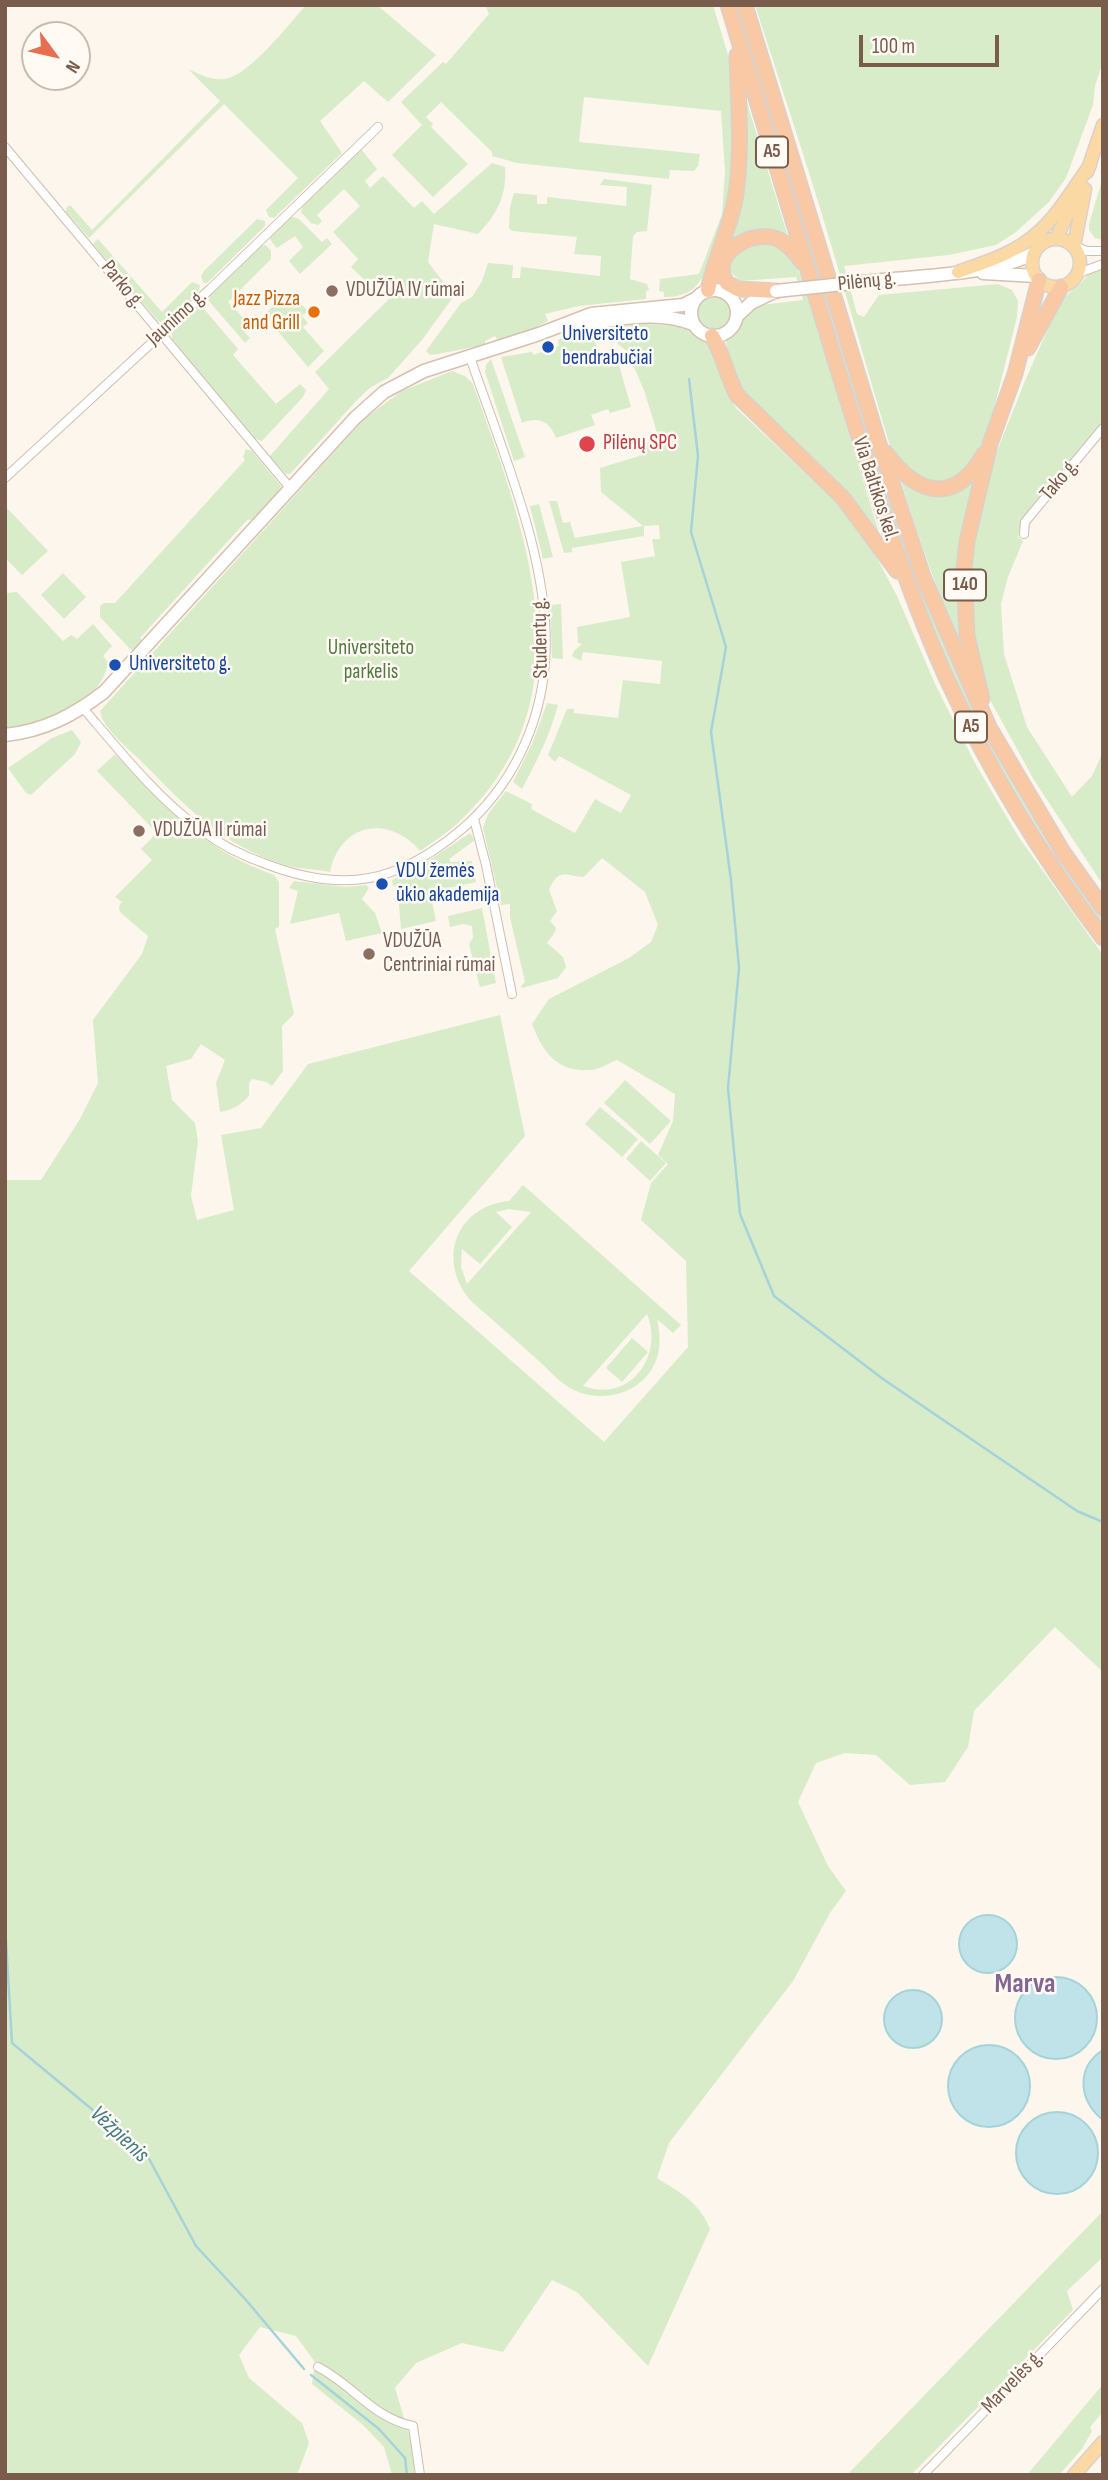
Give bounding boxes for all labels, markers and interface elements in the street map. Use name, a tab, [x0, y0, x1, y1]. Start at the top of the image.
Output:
north arrow	[21, 21, 91, 91]
scale bar	[863, 21, 1003, 65]
text: 100 m	[872, 34, 915, 59]
text: N	[60, 56, 85, 77]
road number: A5	[756, 136, 788, 168]
street label: Parko g.	[95, 256, 149, 314]
street label: Pilėnų g.	[837, 266, 897, 298]
place label: VDUŽŪA IV rūmai	[346, 278, 465, 304]
marker: VDUŽŪA IV rūmai	[324, 283, 340, 299]
street label: Jaunimo g.	[142, 285, 212, 351]
place label: Jazz Pizza and Grill	[233, 287, 300, 337]
marker: Jazz Pizza and Grill	[306, 304, 322, 320]
place label: Universiteto bendrabučiai	[562, 322, 652, 372]
marker: Universiteto bendrabučiai	[540, 339, 556, 355]
place label: Pilėnų SPC	[603, 431, 677, 457]
marker: Pilėnų SPC	[577, 434, 597, 454]
street label: Via Baltikos kel.	[846, 434, 904, 544]
street label: Tako g.	[1035, 454, 1085, 506]
road number: 140	[944, 570, 986, 600]
street label: Studentų g.	[528, 597, 554, 679]
park label: Universiteto parkelis	[328, 636, 414, 686]
place label: Universiteto g.	[129, 652, 231, 678]
marker: Universiteto g.	[107, 657, 123, 673]
road number: A5	[955, 712, 987, 742]
place label: VDUŽŪA II rūmai	[153, 818, 267, 844]
marker: VDUŽŪA II rūmai	[131, 823, 147, 839]
place label: VDU žemės ūkio akademija	[396, 859, 499, 909]
marker: VDU žemės ūkio akademija	[374, 876, 390, 892]
place label: VDUŽŪA Centriniai rūmai	[383, 929, 495, 979]
marker: VDUŽŪA Centriniai rūmai	[361, 946, 377, 962]
district label: Marva	[995, 1968, 1055, 2002]
water label: Vėžpienis	[84, 2101, 154, 2169]
street label: Marvelės g.	[977, 2345, 1049, 2419]

